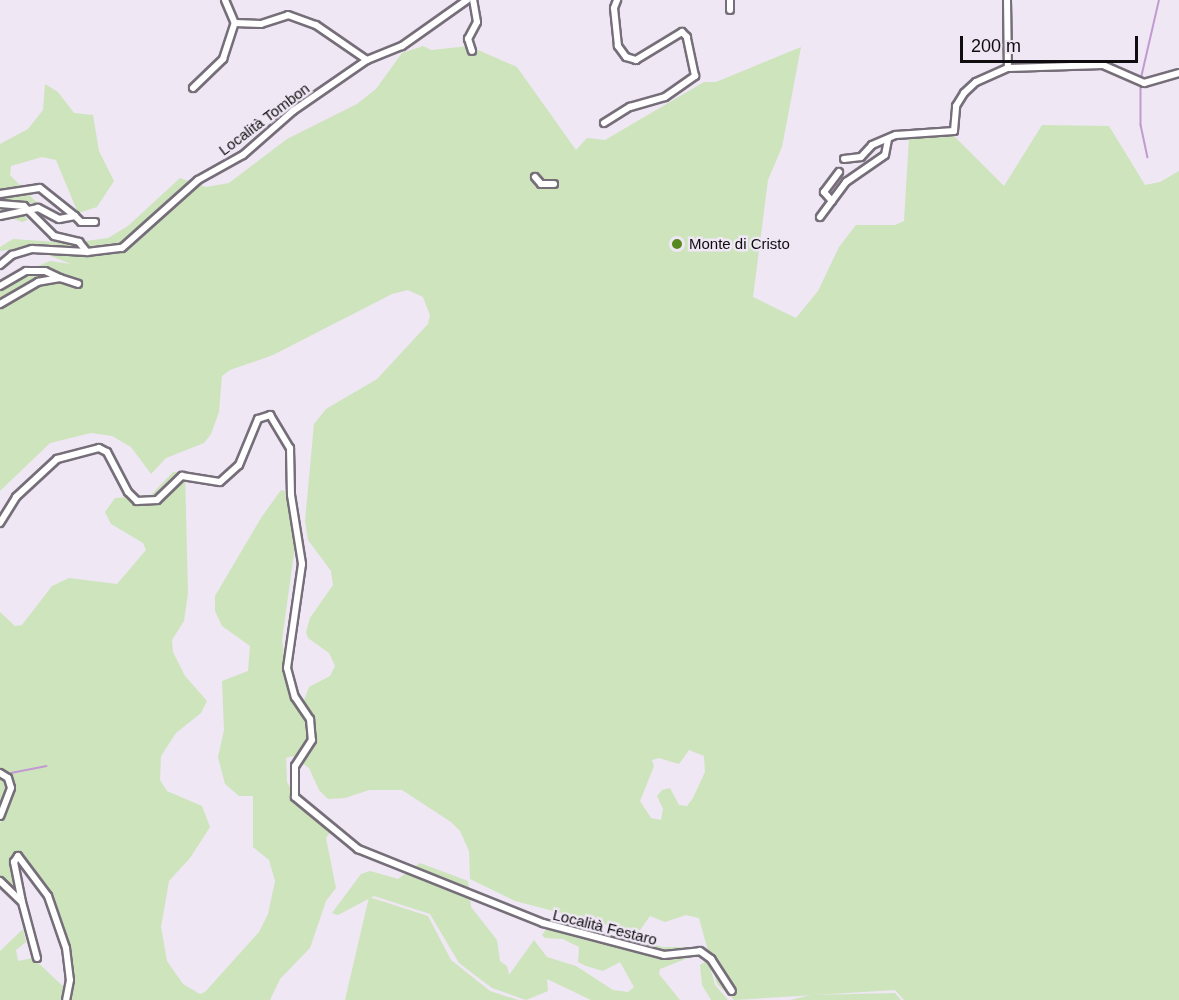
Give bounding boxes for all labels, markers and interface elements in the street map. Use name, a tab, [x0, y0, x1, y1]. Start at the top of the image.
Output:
scale bar	[963, 24, 1142, 62]
text: 200 m	[971, 36, 1021, 56]
street label: Località Tombon	[215, 79, 313, 159]
place label: Monte di Cristo	[689, 235, 790, 253]
marker: Monte di Cristo	[670, 237, 684, 251]
street label: Località Festaro	[551, 905, 659, 949]

